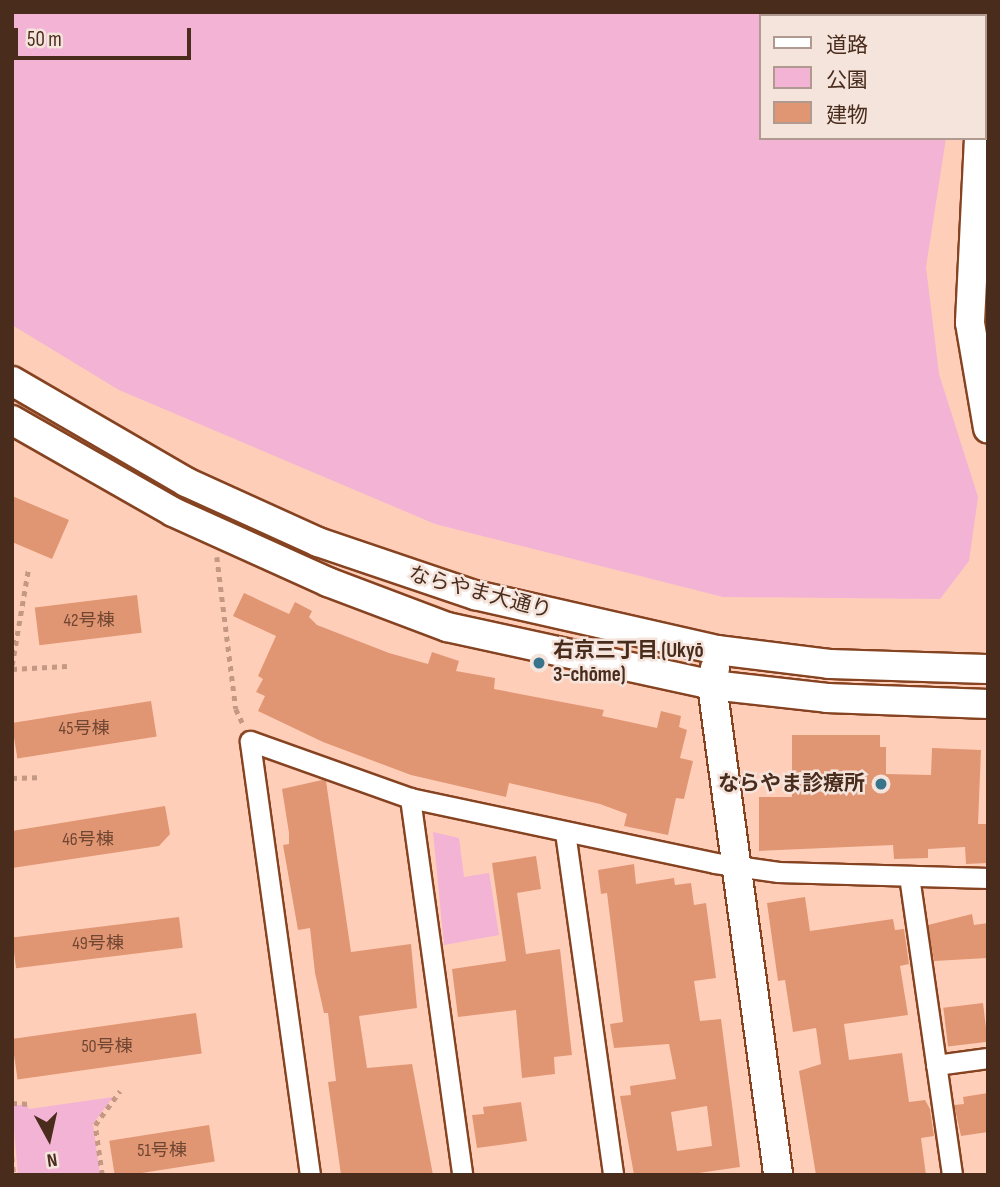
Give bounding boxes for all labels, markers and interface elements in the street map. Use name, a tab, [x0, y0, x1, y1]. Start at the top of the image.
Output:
scale bar	[18, 14, 194, 58]
legend	[758, 14, 986, 140]
text: 50 m	[27, 27, 62, 52]
text: 道路	[826, 33, 868, 58]
text: 公園	[826, 68, 868, 93]
text: 建物	[826, 103, 868, 128]
street label: ならやま大通り	[406, 562, 554, 624]
house number: 42号棟	[63, 610, 115, 632]
place label: 右京三丁目 (Ukyō 3-chōme)	[553, 638, 704, 688]
marker: 右京三丁目 (Ukyō 3-chōme)	[531, 655, 547, 671]
house number: 45号棟	[59, 718, 109, 740]
place label: ならやま診療所	[718, 771, 865, 797]
marker: ならやま診療所	[871, 774, 891, 794]
house number: 46号棟	[62, 829, 114, 851]
house number: 49号棟	[72, 933, 124, 955]
house number: 50号棟	[81, 1036, 133, 1058]
north arrow	[14, 1103, 84, 1173]
house number: 51号棟	[137, 1140, 187, 1162]
text: N	[45, 1147, 59, 1171]

